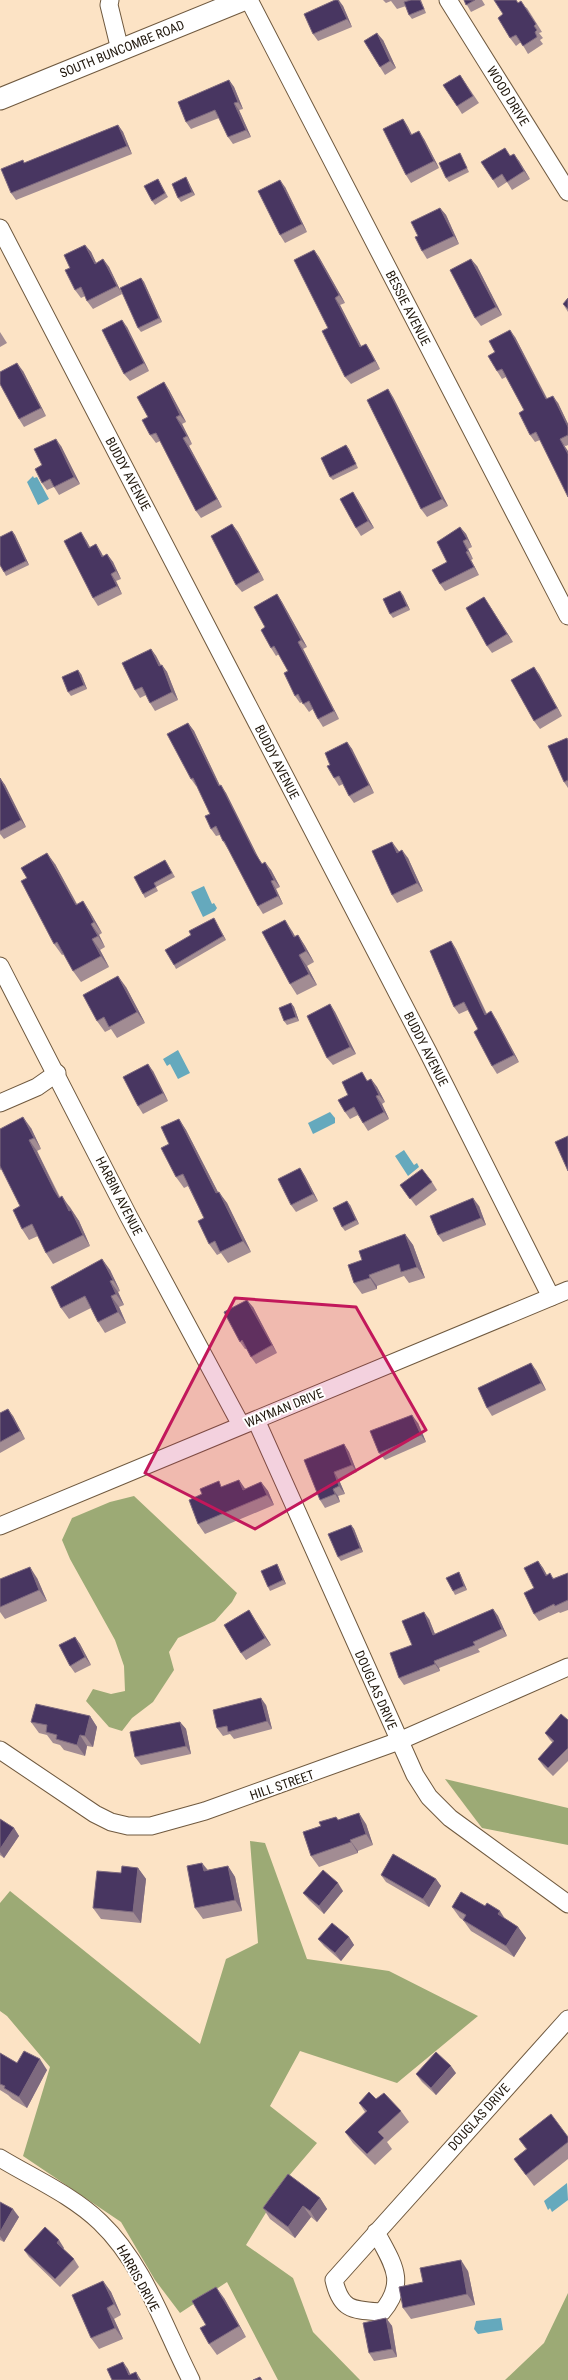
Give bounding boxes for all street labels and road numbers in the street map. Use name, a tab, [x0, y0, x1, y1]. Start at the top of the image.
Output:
street label: SOUTH BUNCOMBE ROAD	[57, 17, 187, 81]
street label: WOOD DRIVE	[484, 64, 532, 128]
street label: BESSIE AVENUE	[383, 268, 433, 348]
street label: BUDDY AVENUE	[102, 435, 154, 513]
street label: BUDDY AVENUE	[252, 722, 302, 802]
street label: BUDDY AVENUE	[401, 1009, 451, 1089]
street label: HARBIN AVENUE	[93, 1154, 145, 1238]
street label: WAYMAN DRIVE	[243, 1385, 325, 1431]
street label: DOUGLAS DRIVE	[352, 1648, 400, 1732]
street label: HILL STREET	[248, 1767, 316, 1803]
street label: DOUGLAS DRIVE	[445, 2080, 513, 2154]
street label: HARRIS DRIVE	[114, 2242, 162, 2314]

